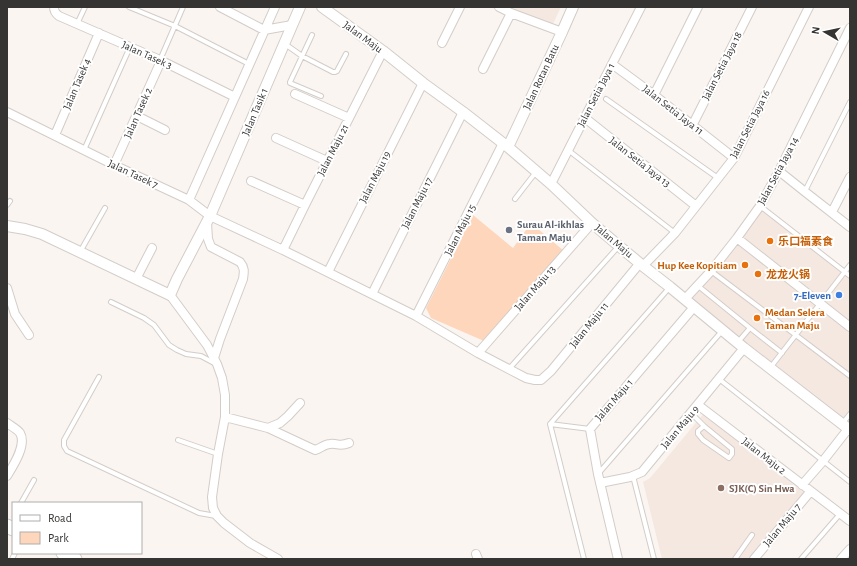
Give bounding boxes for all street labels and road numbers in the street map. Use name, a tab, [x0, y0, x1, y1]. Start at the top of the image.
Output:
street label: Jalan Maju	[341, 19, 385, 55]
street label: Jalan Setia Jaya 18	[700, 30, 744, 102]
street label: Jalan Tasek 3	[120, 39, 174, 71]
street label: Jalan Rotan Batu	[521, 42, 561, 111]
street label: Jalan Tasek 4	[61, 57, 93, 111]
street label: Jalan Setia Jaya 1	[575, 61, 617, 129]
street label: Jalan Setia Jaya 11	[641, 83, 705, 137]
street label: Jalan Tasek 2	[122, 86, 154, 140]
street label: Jalan Tasik 1	[240, 87, 270, 137]
street label: Jalan Setia Jaya 16	[728, 88, 772, 160]
street label: Jalan Maju 21	[315, 122, 351, 178]
street label: Jalan Setia Jaya 13	[607, 135, 673, 190]
street label: Jalan Setia Jaya 14	[755, 135, 801, 207]
street label: Jalan Maju 19	[357, 149, 393, 205]
street label: Jalan Tasek 7	[106, 158, 160, 191]
street label: Jalan Maju 17	[399, 175, 435, 230]
street label: Jalan Maju 15	[442, 202, 478, 257]
street label: Jalan Maju	[593, 222, 635, 260]
street label: Jalan Maju 13	[513, 263, 558, 313]
street label: Jalan Maju 11	[567, 300, 611, 350]
street label: Jalan Maju 1	[593, 377, 635, 423]
street label: Jalan Maju 9	[659, 403, 701, 451]
street label: Jalan Maju 2	[740, 436, 788, 476]
street label: Jalan Maju 7	[761, 501, 803, 548]

